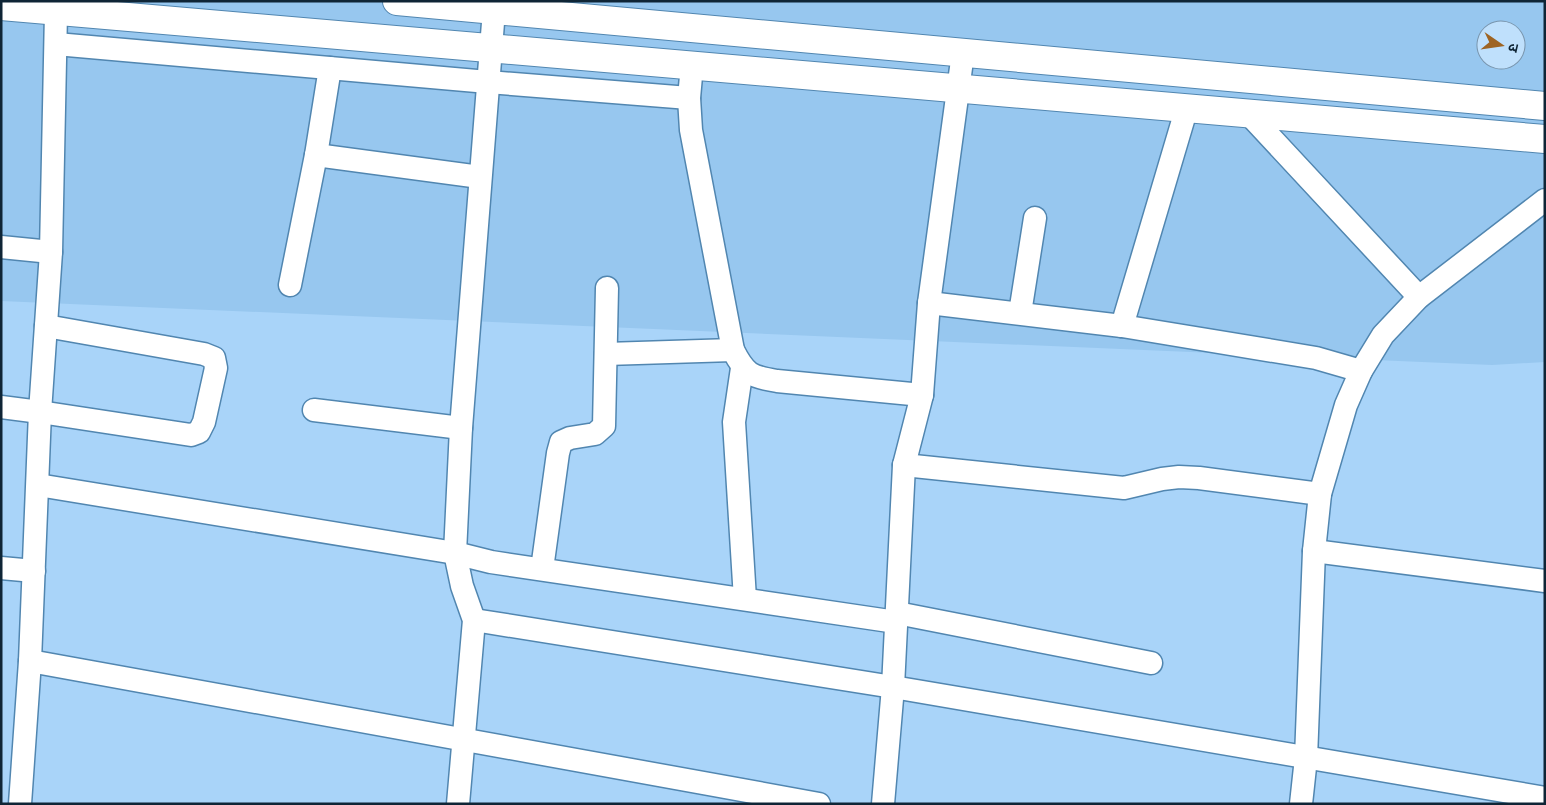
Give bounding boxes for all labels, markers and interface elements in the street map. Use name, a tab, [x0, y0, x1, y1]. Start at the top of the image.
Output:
north arrow	[1476, 20, 1526, 70]
text: उ	[1504, 42, 1523, 55]

